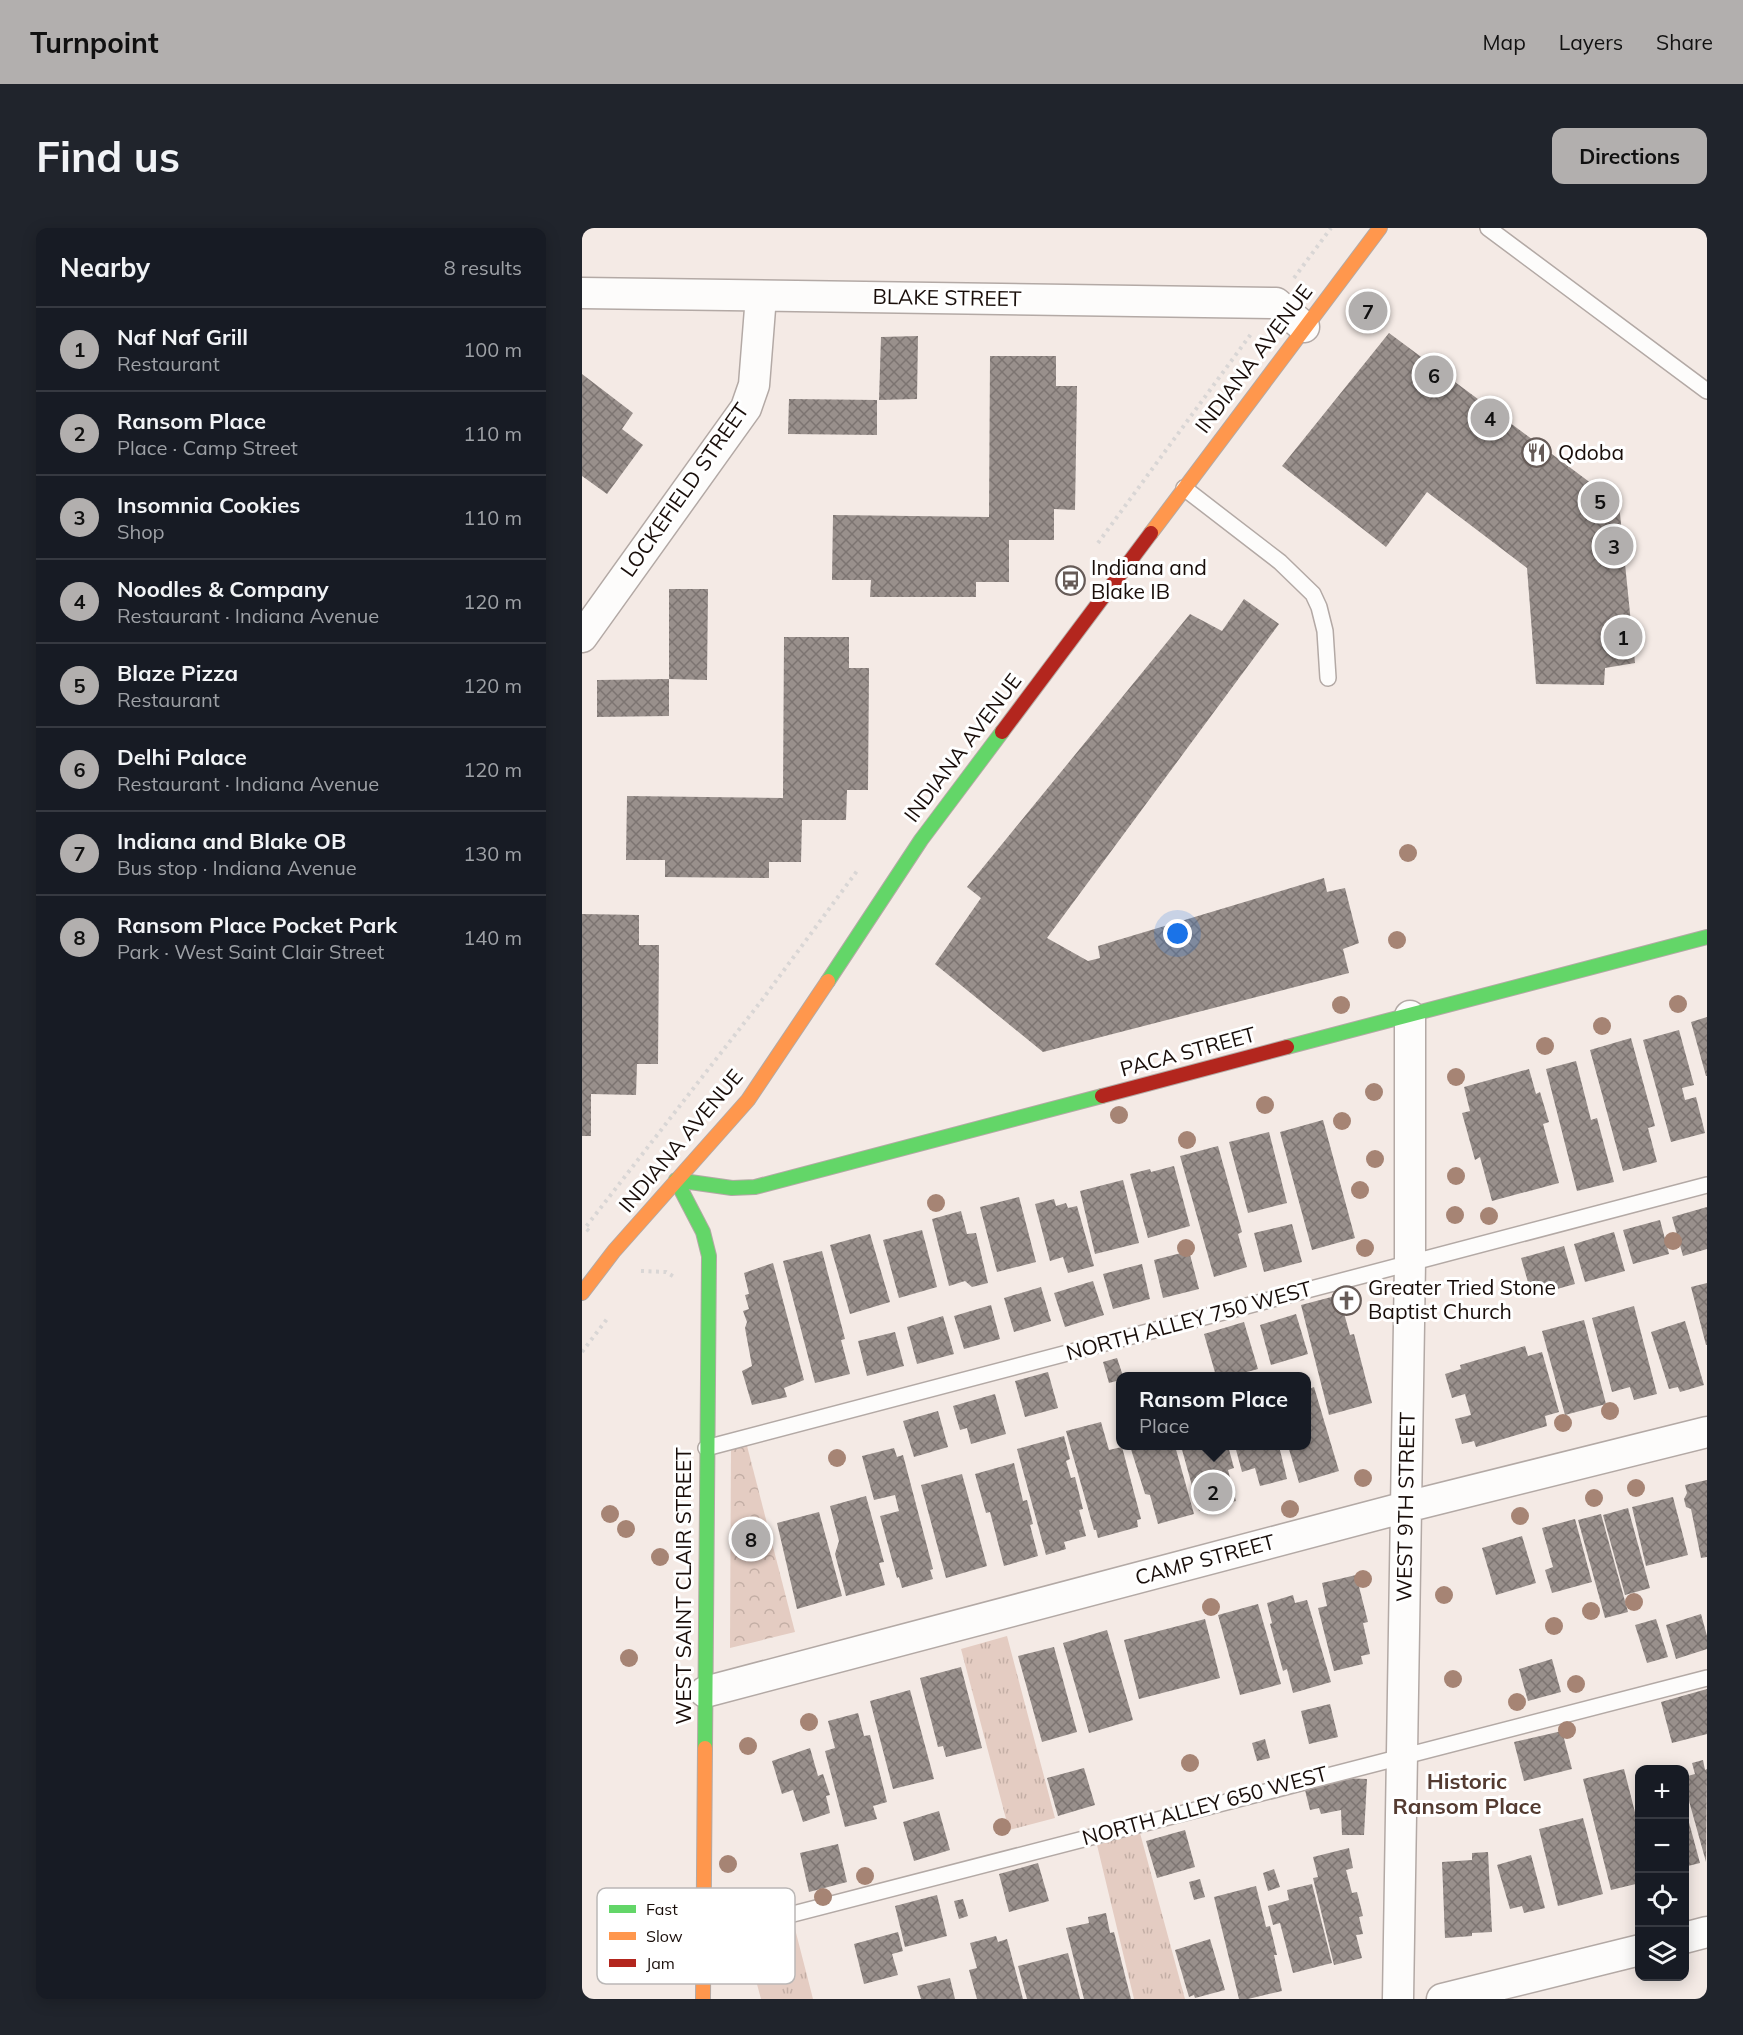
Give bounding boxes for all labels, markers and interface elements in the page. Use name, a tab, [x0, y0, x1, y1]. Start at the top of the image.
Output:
text: Turnpoint	[30, 25, 159, 60]
text: Map	[1483, 29, 1526, 55]
text: Layers	[1559, 29, 1623, 55]
text: Share	[1656, 29, 1713, 55]
button: Directions	[1552, 128, 1707, 184]
text: Find us	[36, 130, 180, 183]
text: Nearby	[60, 251, 150, 284]
text: 8 results	[444, 255, 522, 280]
street label: INDIANA AVENUE	[1189, 279, 1317, 438]
street label: BLAKE STREET	[872, 283, 1022, 311]
pin: 7	[1348, 288, 1388, 334]
text: Naf Naf Grill	[117, 323, 248, 351]
text: 1	[74, 337, 86, 362]
text: 100 m	[463, 337, 522, 362]
text: Restaurant	[117, 351, 220, 376]
pin: 6	[1414, 352, 1454, 398]
pin: 4	[1470, 396, 1510, 441]
street label: LOCKEFIELD STREET	[614, 397, 754, 581]
text: Ransom Place	[117, 407, 266, 435]
text: 2	[74, 421, 86, 446]
text: 110 m	[463, 421, 522, 446]
text: Place · Camp Street	[117, 435, 298, 460]
restaurant icon: Qdoba	[1521, 437, 1553, 469]
place label: Qdoba	[1558, 439, 1624, 465]
pin: 5	[1580, 478, 1620, 524]
text: Insomnia Cookies	[117, 491, 300, 519]
text: 3	[74, 505, 86, 530]
text: 110 m	[463, 505, 522, 530]
text: Shop	[117, 519, 165, 544]
pin: 3	[1594, 524, 1634, 568]
place label: Indiana and Blake IB	[1091, 554, 1207, 604]
bus stop icon: Indiana and Blake IB	[1054, 564, 1086, 596]
text: Noodles & Company	[117, 575, 329, 603]
text: 4	[74, 589, 86, 614]
text: 120 m	[463, 589, 522, 614]
text: Restaurant · Indiana Avenue	[117, 603, 379, 628]
pin: 1	[1604, 614, 1642, 660]
text: Blaze Pizza	[117, 659, 238, 687]
street label: INDIANA AVENUE	[898, 668, 1026, 827]
text: 5	[74, 673, 86, 698]
text: 120 m	[463, 673, 522, 698]
text: Restaurant	[117, 687, 220, 712]
text: Delhi Palace	[117, 743, 247, 771]
text: 6	[74, 757, 86, 782]
text: 120 m	[463, 757, 522, 782]
text: Restaurant · Indiana Avenue	[117, 771, 379, 796]
text: Indiana and Blake OB	[117, 827, 346, 855]
text: 7	[74, 841, 86, 866]
text: 130 m	[463, 841, 522, 866]
text: Bus stop · Indiana Avenue	[117, 855, 357, 880]
text: Ransom Place Pocket Park	[117, 911, 397, 939]
your location	[1163, 919, 1192, 948]
text: 8	[74, 925, 86, 950]
text: 140 m	[463, 925, 522, 950]
text: Park · West Saint Clair Street	[117, 939, 384, 964]
street label: PACA STREET	[1117, 1020, 1259, 1082]
street label: INDIANA AVENUE	[613, 1063, 748, 1217]
place label: Greater Tried Stone Baptist Church	[1368, 1274, 1556, 1324]
street label: NORTH ALLEY 750 WEST	[1063, 1275, 1315, 1365]
church icon: Greater Tried Stone Baptist Church	[1331, 1284, 1363, 1316]
popup	[1116, 1372, 1311, 1450]
text: Ransom Place	[1139, 1385, 1288, 1413]
street label: WEST 9TH STREET	[1390, 1411, 1420, 1602]
text: Place	[1139, 1413, 1189, 1438]
street label: WEST SAINT CLAIR STREET	[670, 1447, 696, 1725]
pin: 2	[1194, 1470, 1232, 1514]
pin: 8	[732, 1516, 770, 1562]
street label: CAMP STREET	[1132, 1528, 1278, 1590]
street label: NORTH ALLEY 650 WEST	[1079, 1760, 1331, 1850]
map controls	[1635, 1765, 1689, 1981]
button: +	[1635, 1765, 1689, 1819]
district label: Historic Ransom Place	[1392, 1767, 1542, 1820]
button: −	[1635, 1819, 1689, 1873]
button: locate	[1635, 1873, 1689, 1927]
legend	[597, 1888, 795, 1984]
text: Fast	[646, 1899, 678, 1919]
text: Slow	[646, 1926, 683, 1946]
button: layers	[1635, 1927, 1689, 1981]
text: Jam	[646, 1953, 675, 1973]

